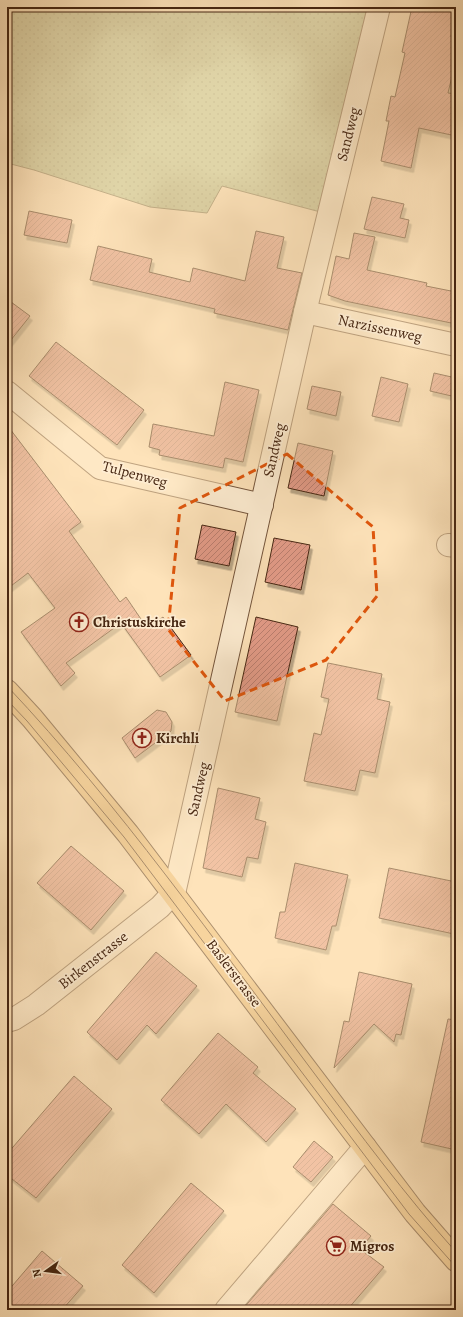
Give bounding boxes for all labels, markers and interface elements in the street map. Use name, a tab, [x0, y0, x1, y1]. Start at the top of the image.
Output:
street label: Sandweg	[332, 104, 365, 163]
street label: Narzissenweg	[336, 309, 424, 347]
street label: Sandweg	[258, 420, 290, 479]
street label: Tulpenweg	[100, 456, 170, 492]
church icon: Christuskirche	[68, 611, 90, 633]
place label: Christuskirche	[93, 612, 186, 632]
church icon: Kirchli	[131, 727, 153, 749]
place label: Kirchli	[156, 728, 200, 748]
street label: Sandweg	[182, 759, 214, 818]
street label: Birkenstrasse	[54, 926, 132, 994]
street label: Baslerstrasse	[202, 935, 266, 1011]
supermarket icon: Migros	[325, 1235, 347, 1257]
place label: Migros	[350, 1236, 394, 1256]
north arrow	[26, 1251, 66, 1291]
text: N	[29, 1268, 45, 1279]

